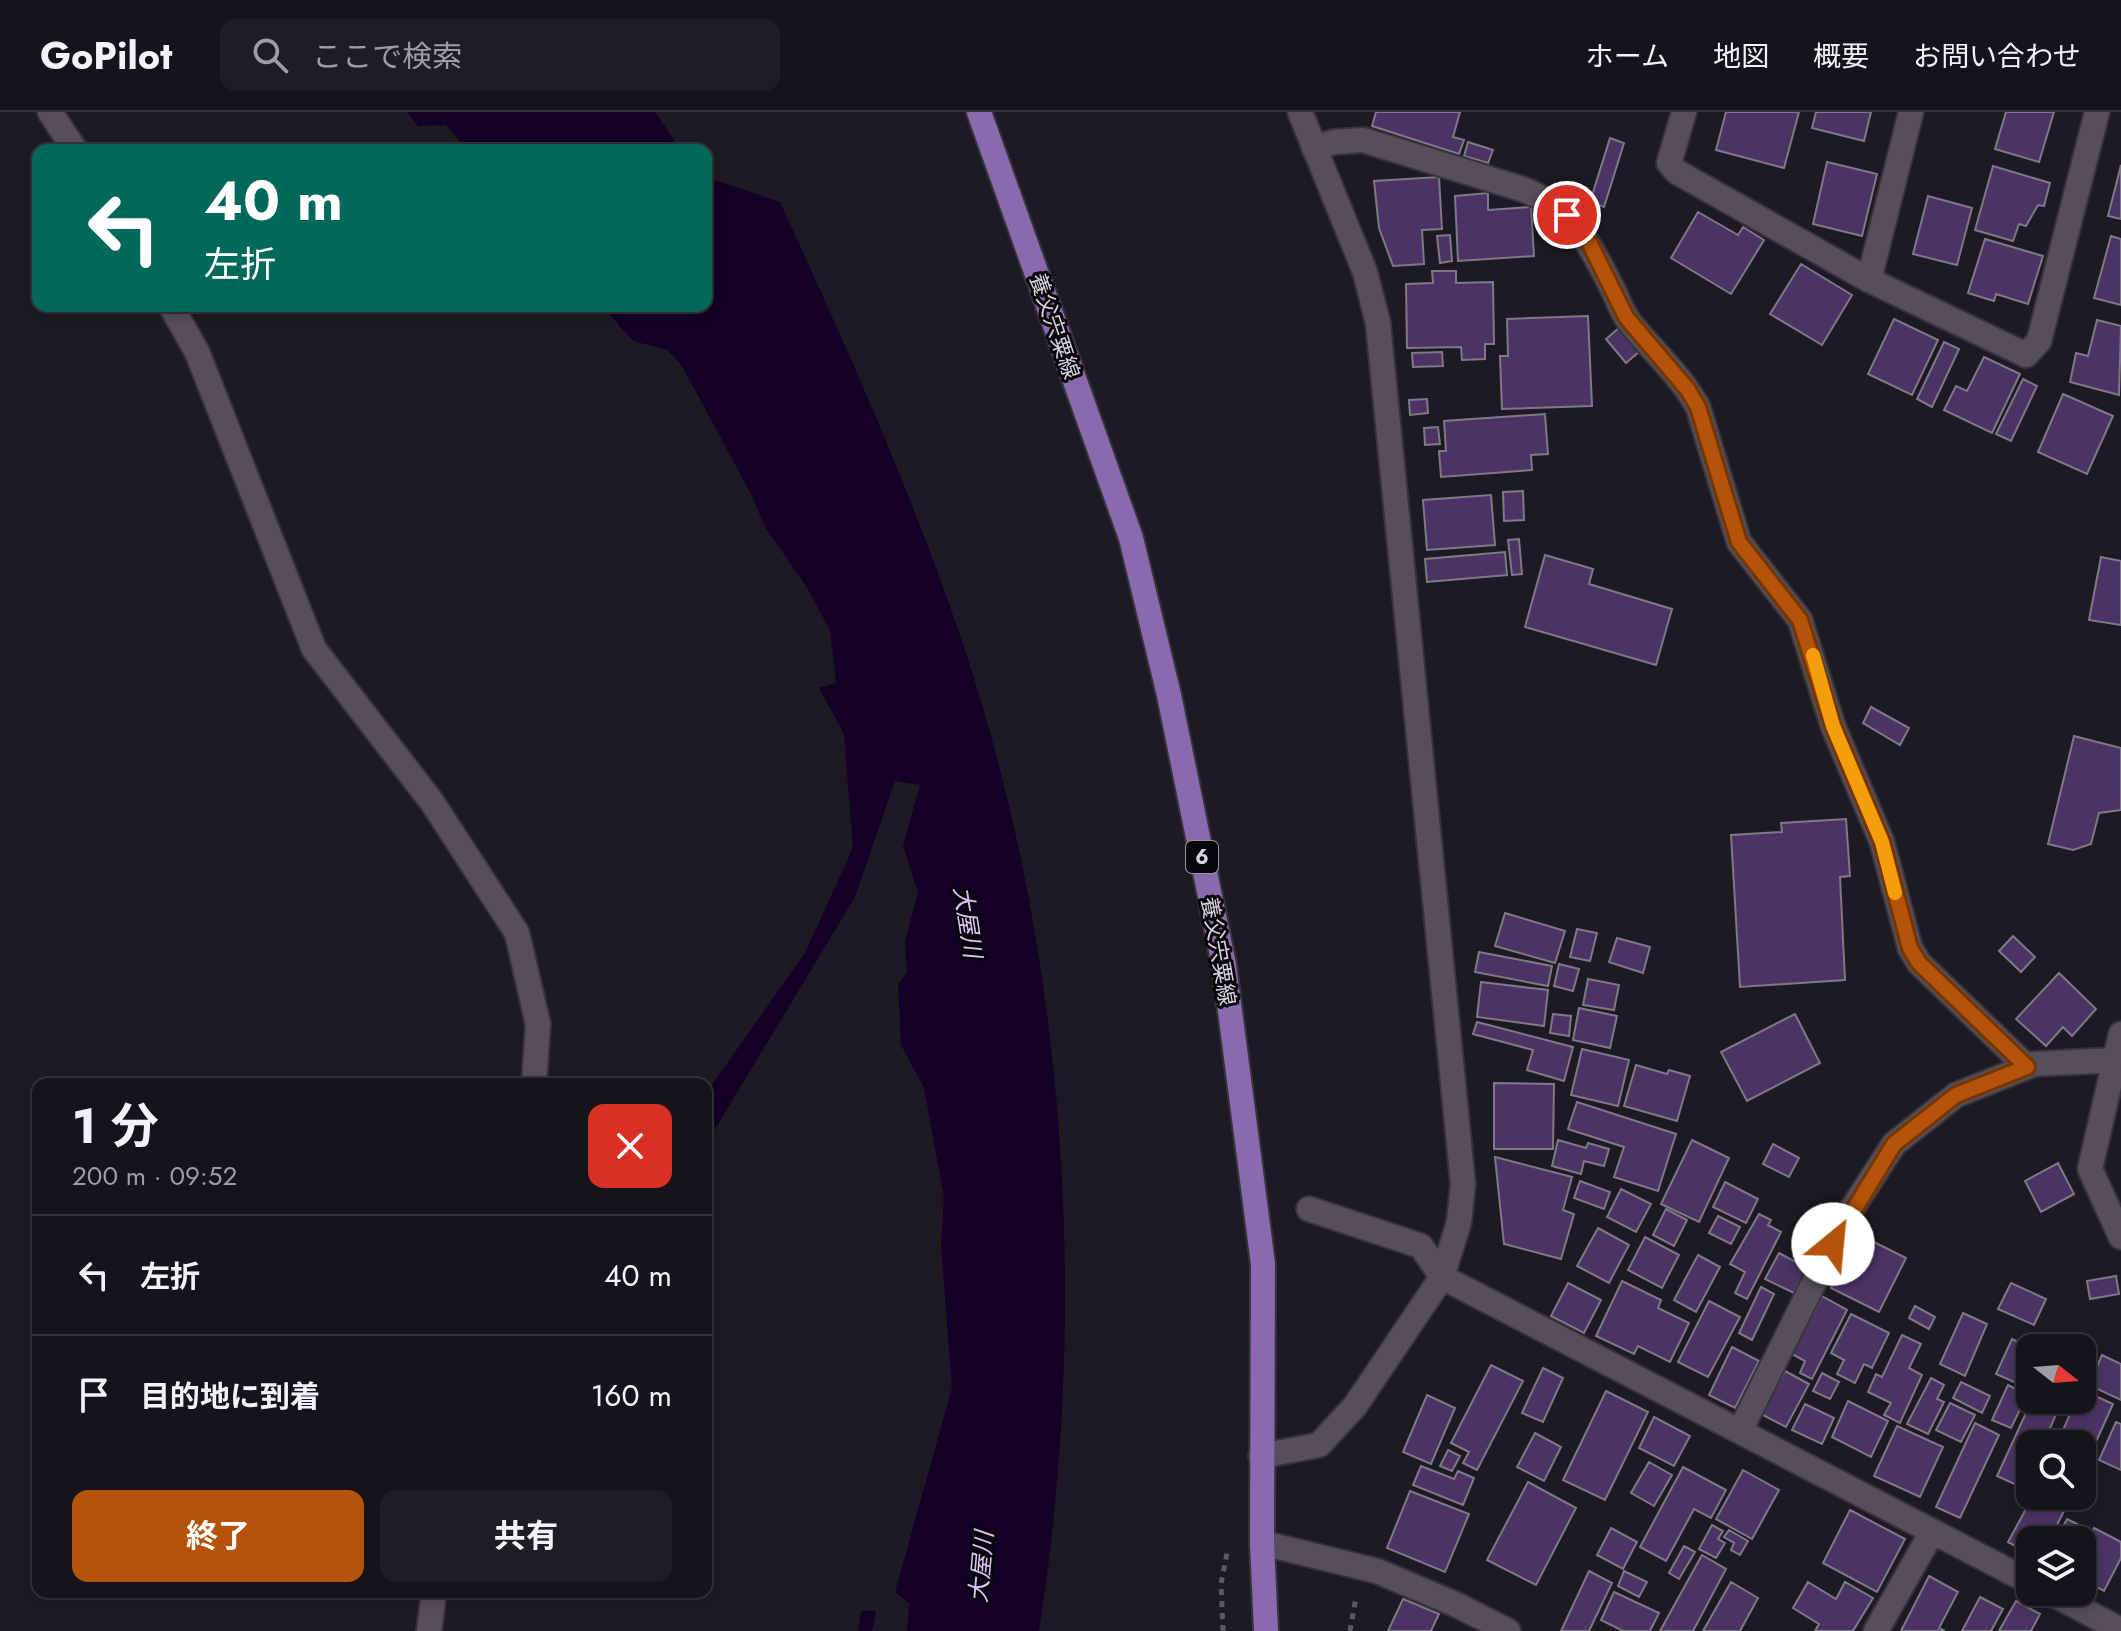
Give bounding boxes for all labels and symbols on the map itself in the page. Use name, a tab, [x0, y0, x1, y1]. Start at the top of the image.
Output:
pin	[1533, 181, 1601, 249]
street label: 養父宍粟線	[1022, 269, 1088, 383]
road number: 6	[1186, 841, 1218, 873]
water label: 大屋川	[945, 884, 991, 963]
street label: 養父宍粟線	[1194, 894, 1244, 1008]
position arrow	[1791, 1202, 1875, 1286]
north arrow	[2016, 1334, 2096, 1414]
water label: 大屋川	[960, 1527, 1002, 1604]

